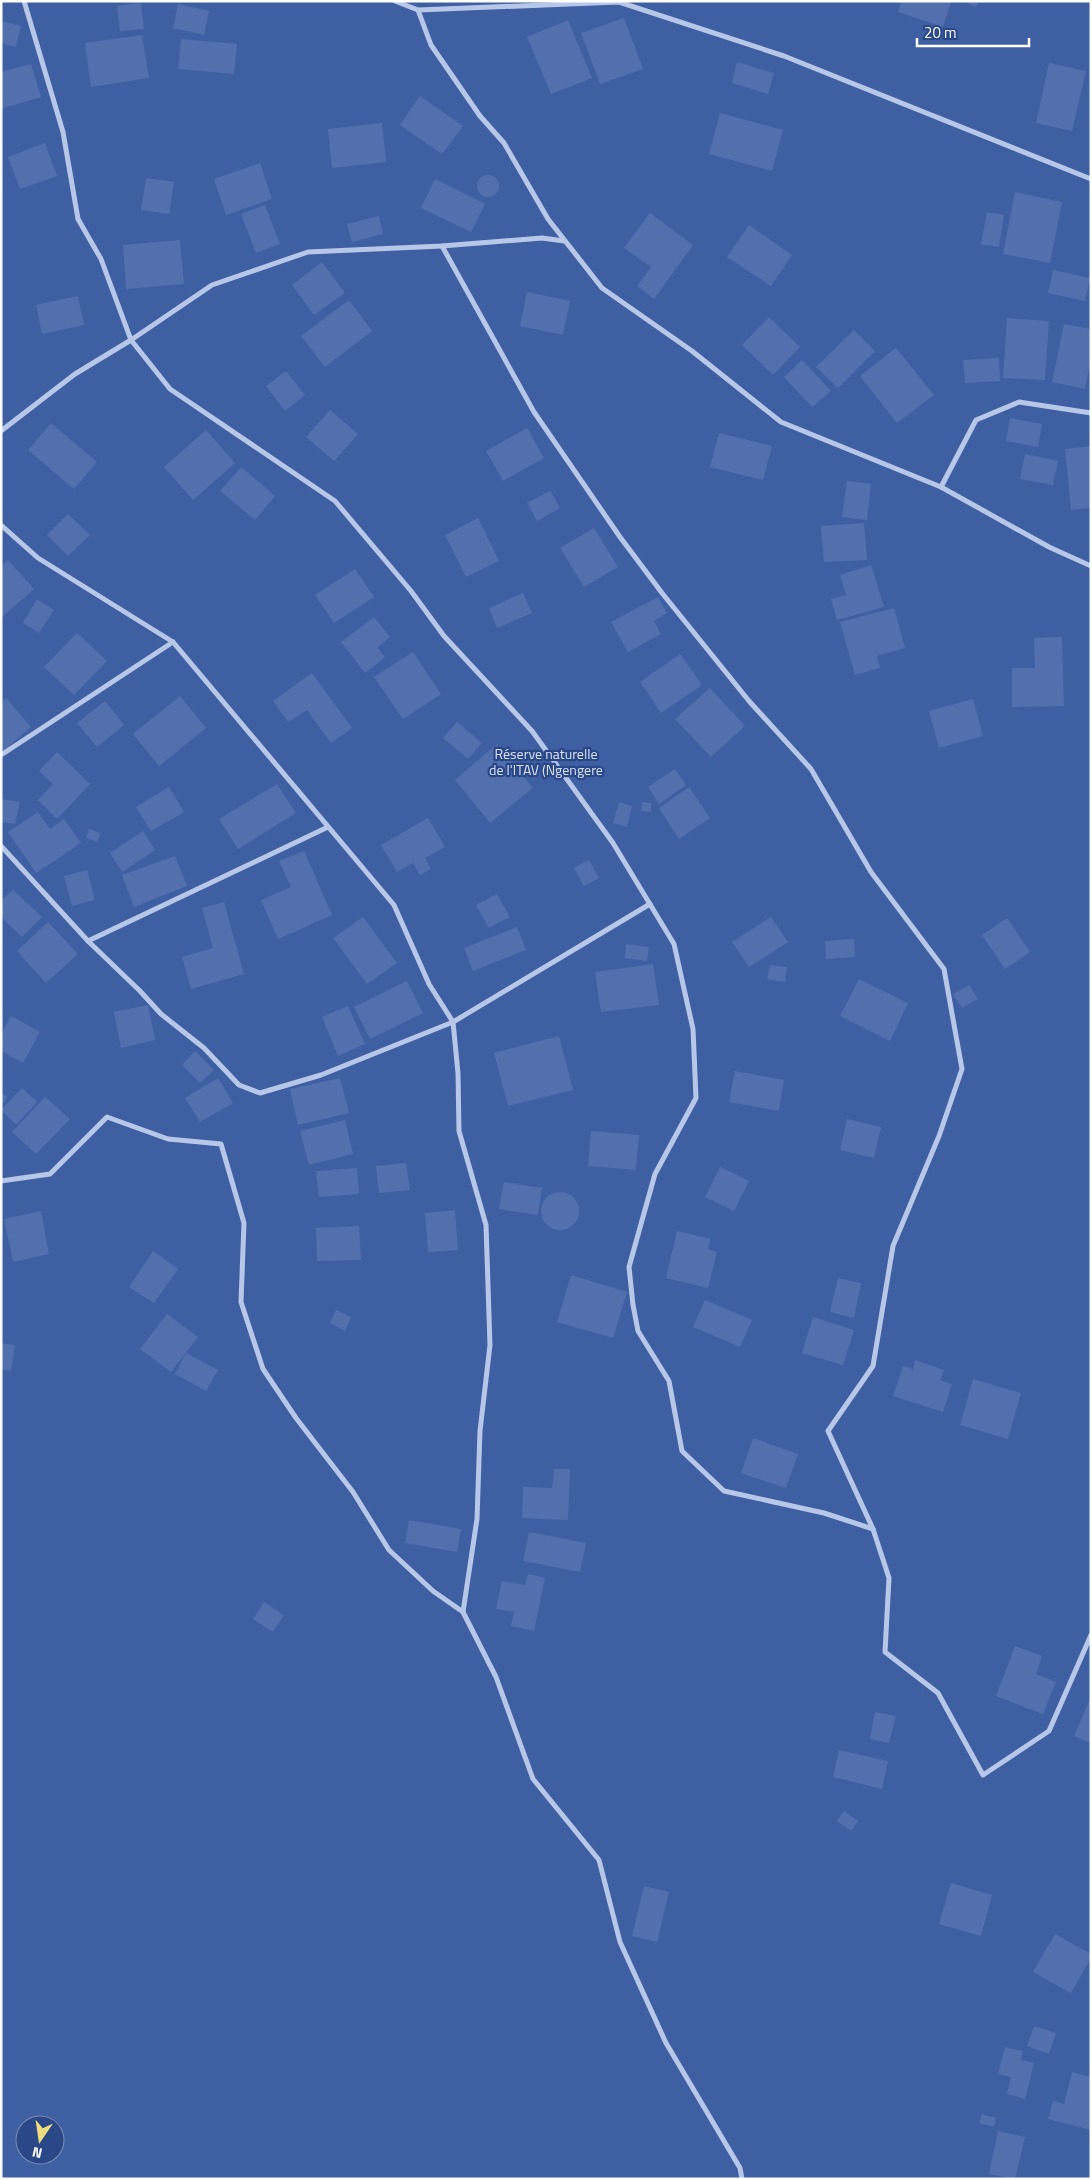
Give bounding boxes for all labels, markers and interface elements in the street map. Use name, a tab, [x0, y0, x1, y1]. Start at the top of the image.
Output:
scale bar	[917, 15, 1030, 47]
text: 20 m	[924, 21, 957, 44]
park label: Réserve naturelle de l'ITAV (Ngengere	[489, 743, 603, 780]
north arrow	[15, 2115, 65, 2165]
text: N	[30, 2142, 44, 2164]

